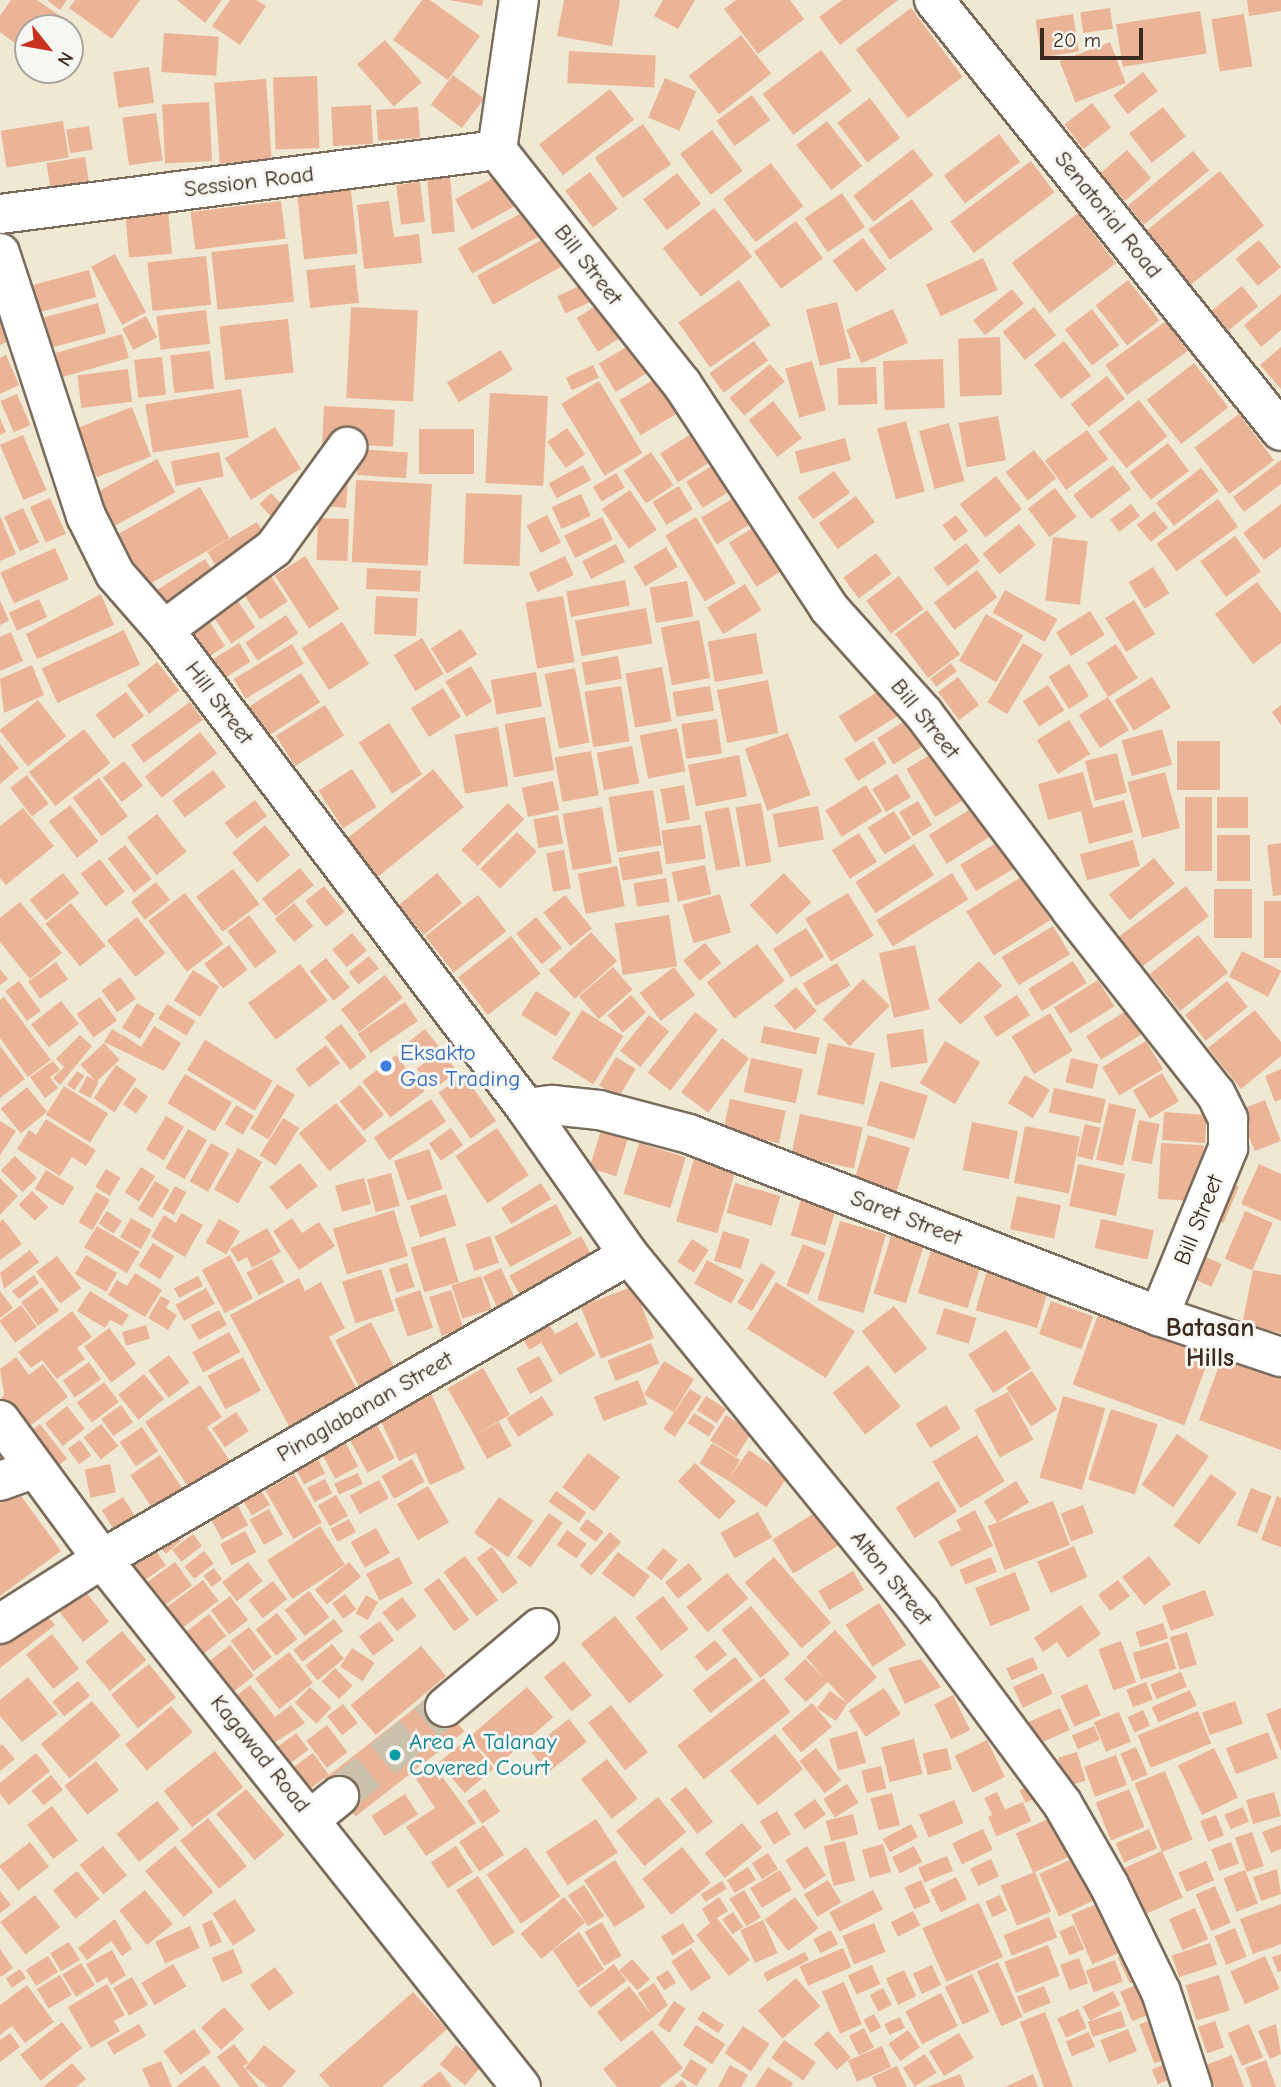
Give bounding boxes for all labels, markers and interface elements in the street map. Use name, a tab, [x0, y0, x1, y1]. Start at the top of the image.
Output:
north arrow	[14, 14, 84, 84]
scale bar	[1043, 14, 1146, 58]
text: 20 m	[1053, 28, 1101, 52]
text: N	[53, 48, 78, 70]
street label: Senatorial Road	[1048, 146, 1168, 284]
street label: Session Road	[182, 160, 316, 204]
street label: Bill Street	[548, 219, 628, 311]
street label: Hill Street	[179, 656, 259, 750]
street label: Bill Street	[884, 673, 966, 765]
place label: Eksakto Gas Trading	[400, 1039, 520, 1093]
marker: Eksakto Gas Trading	[378, 1058, 394, 1074]
street label: Bill Street	[1168, 1171, 1230, 1269]
street label: Saret Street	[847, 1184, 965, 1252]
district label: Batasan Hills	[1166, 1313, 1254, 1374]
street label: Pinaglabanan Street	[272, 1345, 458, 1469]
street label: Alton Street	[844, 1525, 938, 1631]
street label: Kagawad Road	[204, 1690, 316, 1818]
place label: Area A Talanay Covered Court	[409, 1728, 557, 1782]
marker: Area A Talanay Covered Court	[387, 1747, 403, 1763]

